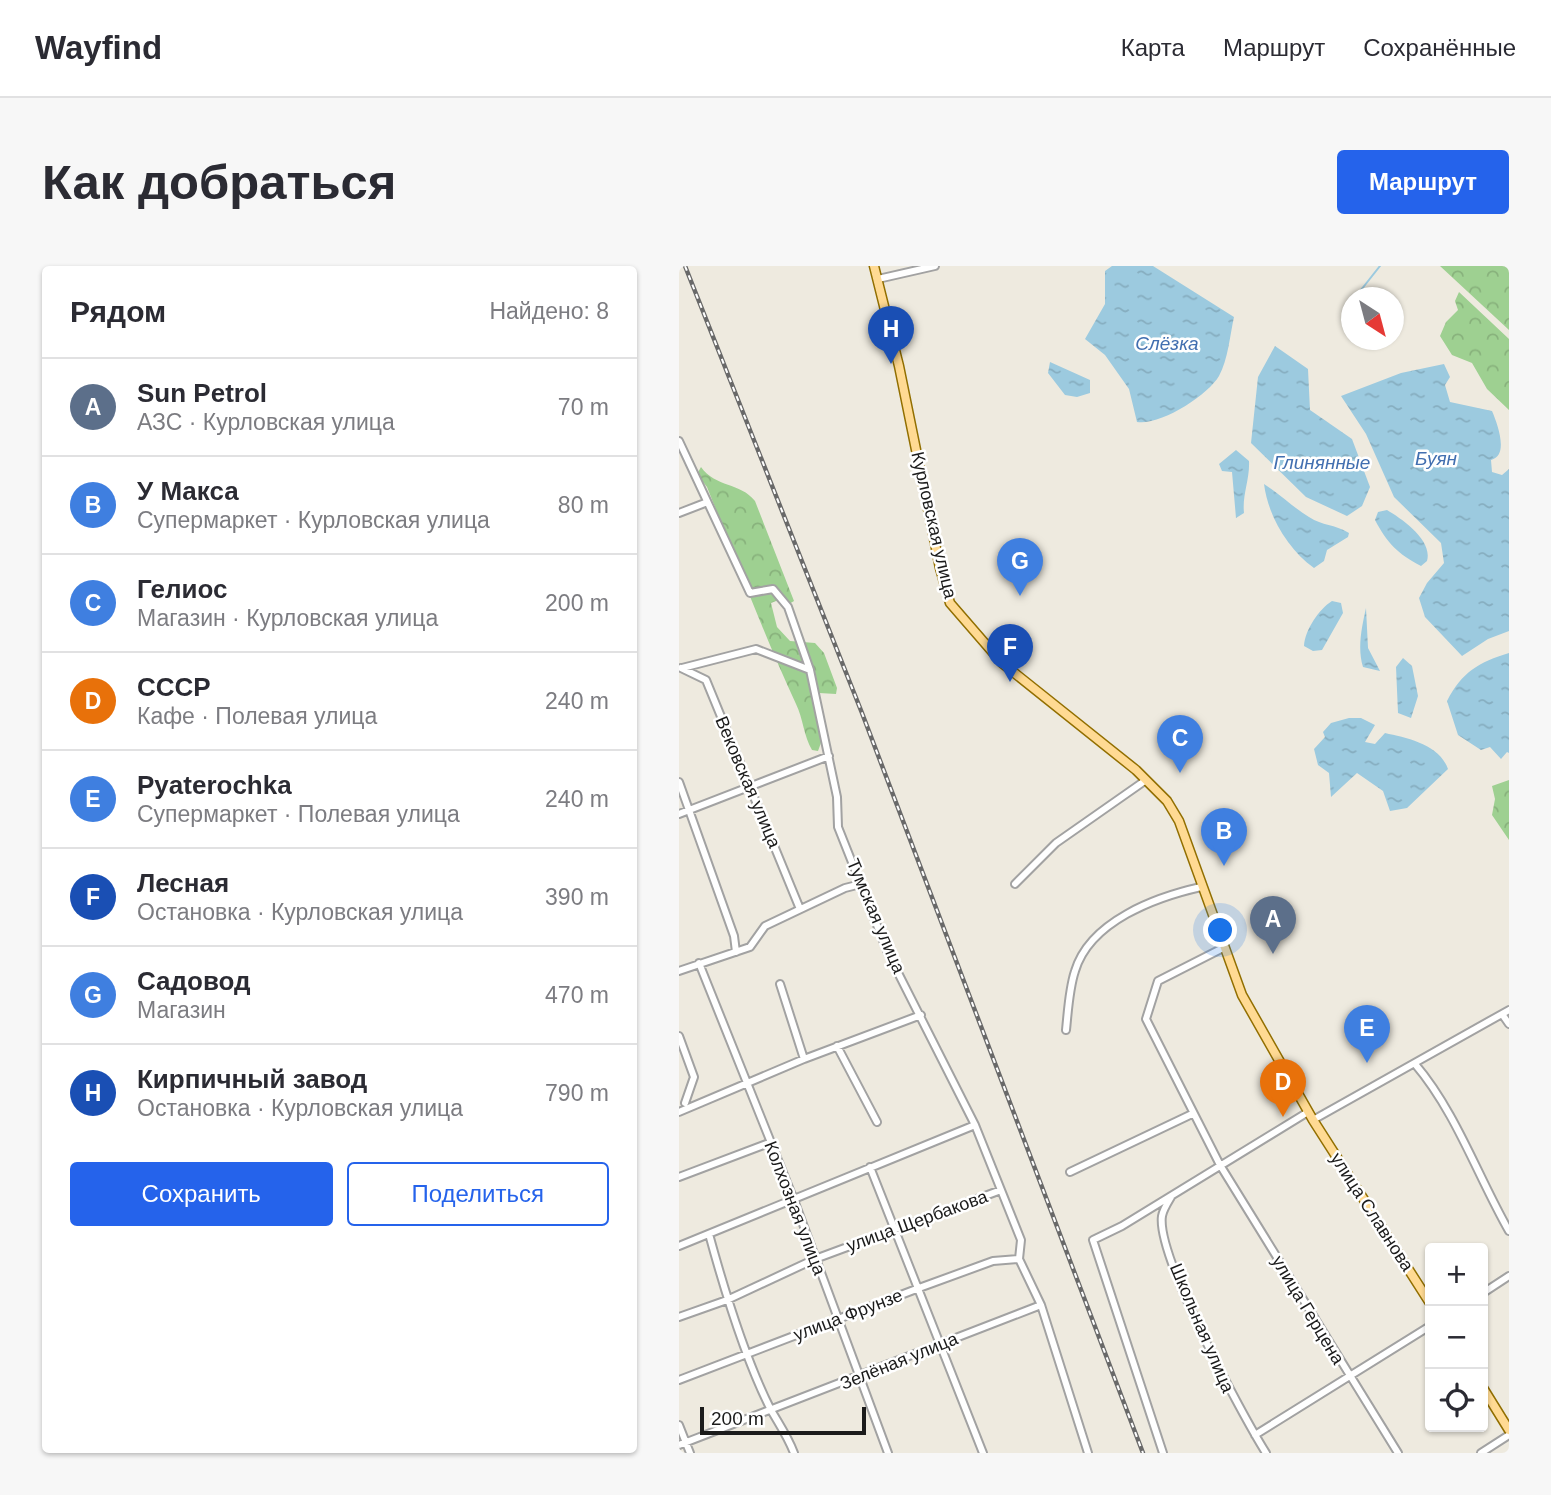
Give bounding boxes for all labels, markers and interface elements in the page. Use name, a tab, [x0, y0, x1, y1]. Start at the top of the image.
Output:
text: Wayfind	[35, 29, 162, 66]
text: Карта	[1121, 34, 1185, 61]
text: Маршрут	[1223, 34, 1325, 61]
text: Сохранённые	[1363, 34, 1516, 61]
button: Маршрут	[1337, 150, 1509, 214]
text: Как добраться	[42, 155, 396, 209]
north arrow	[1341, 287, 1404, 350]
text: Рядом	[70, 295, 166, 328]
text: Найдено: 8	[489, 298, 609, 324]
pin: H	[868, 306, 914, 364]
water label: Слёзка	[1135, 333, 1199, 354]
text: Sun Petrol	[137, 378, 267, 408]
text: A	[85, 394, 101, 420]
text: 70 m	[558, 394, 609, 420]
text: АЗС · Курловская улица	[137, 409, 395, 435]
water label: Буян	[1415, 448, 1458, 469]
street label: Курловская улица	[907, 450, 961, 601]
water label: Глинянные	[1274, 452, 1370, 473]
text: У Макса	[137, 476, 239, 506]
text: B	[85, 492, 101, 518]
text: 80 m	[558, 492, 609, 518]
text: Супермаркет · Курловская улица	[137, 507, 490, 533]
pin: G	[997, 538, 1043, 596]
text: Гелиос	[137, 574, 227, 604]
text: C	[85, 590, 101, 616]
text: 200 m	[545, 590, 609, 616]
text: Магазин · Курловская улица	[137, 605, 438, 631]
pin: F	[987, 624, 1033, 682]
text: СССР	[137, 672, 211, 702]
text: D	[85, 688, 101, 714]
text: 240 m	[545, 688, 609, 714]
text: Кафе · Полевая улица	[137, 703, 377, 729]
street label: Вековская улица	[711, 713, 785, 852]
pin: C	[1157, 715, 1203, 773]
text: Pyaterochka	[137, 770, 292, 800]
text: E	[85, 786, 101, 812]
text: 240 m	[545, 786, 609, 812]
text: Супермаркет · Полевая улица	[137, 801, 460, 827]
pin: B	[1201, 808, 1247, 866]
street label: Тумская улица	[843, 856, 910, 977]
text: Лесная	[137, 868, 229, 898]
text: F	[86, 884, 100, 910]
text: 390 m	[545, 884, 609, 910]
pin: A	[1250, 896, 1296, 954]
text: Остановка · Курловская улица	[137, 899, 463, 925]
your location	[1203, 913, 1237, 947]
text: Садовод	[137, 966, 251, 996]
text: G	[84, 982, 102, 1008]
text: 470 m	[545, 982, 609, 1008]
text: Магазин	[137, 997, 226, 1023]
pin: E	[1344, 1005, 1390, 1063]
pin: D	[1260, 1059, 1306, 1117]
text: Кирпичный завод	[137, 1064, 367, 1094]
text: H	[85, 1080, 101, 1106]
text: 790 m	[545, 1080, 609, 1106]
text: Остановка · Курловская улица	[137, 1095, 463, 1121]
street label: Колхозная улица	[760, 1138, 830, 1279]
street label: улица Славнова	[1326, 1149, 1418, 1276]
button: Сохранить	[70, 1162, 333, 1226]
button: Поделиться	[347, 1162, 609, 1226]
street label: улица Щербакова	[844, 1186, 991, 1256]
map controls	[1425, 1243, 1488, 1432]
button: +	[1425, 1243, 1488, 1306]
street label: улица Герцена	[1268, 1252, 1349, 1369]
street label: Школьная улица	[1166, 1260, 1239, 1396]
street label: улица Фрунзе	[791, 1285, 905, 1345]
button: −	[1425, 1306, 1488, 1369]
street label: Зелёная улица	[837, 1328, 962, 1394]
button: locate	[1425, 1369, 1488, 1432]
scale bar	[700, 1404, 866, 1436]
text: 200 m	[711, 1408, 764, 1429]

